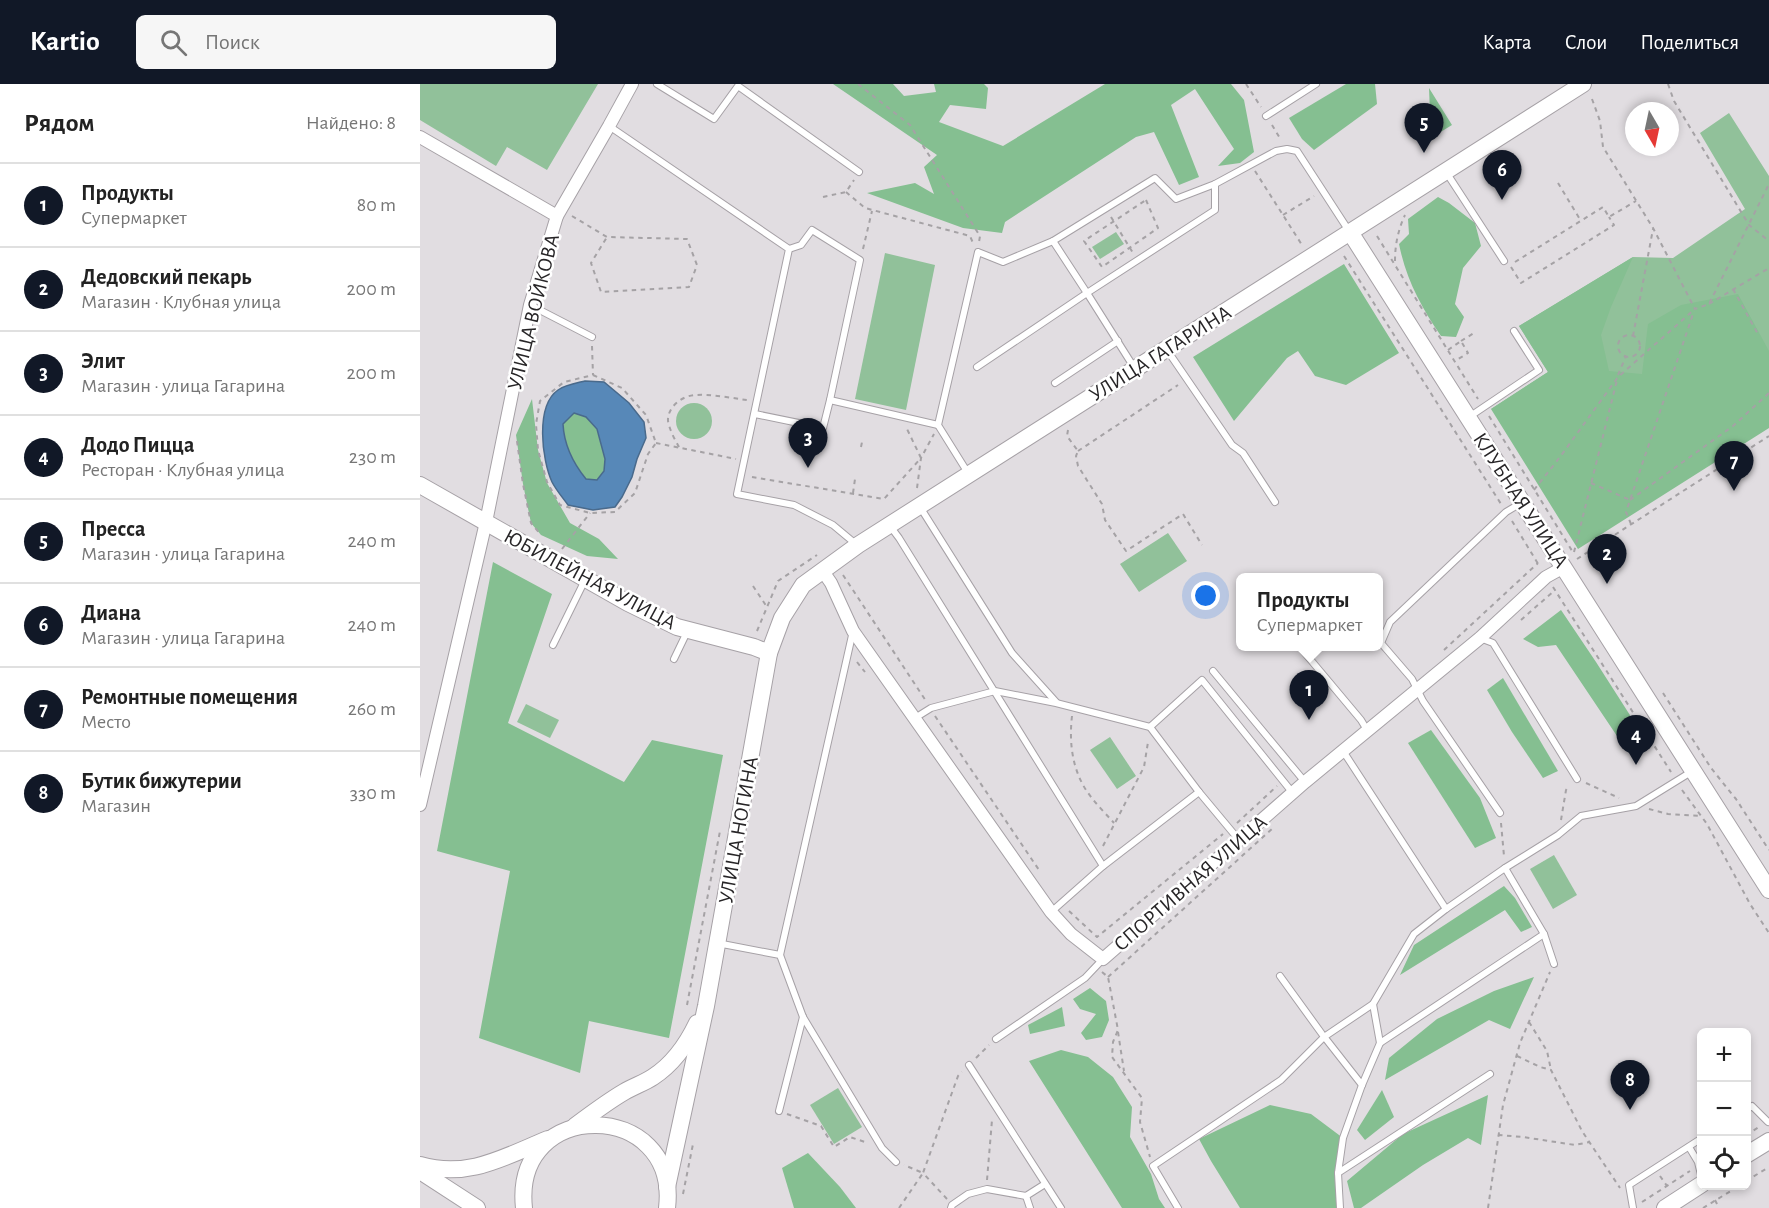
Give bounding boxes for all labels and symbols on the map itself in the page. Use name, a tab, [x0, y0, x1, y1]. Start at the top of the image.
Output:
north arrow	[1625, 102, 1679, 156]
pin: 5	[1404, 104, 1444, 153]
pin: 6	[1482, 150, 1522, 200]
street label: УЛИЦА ВОЙКОВА	[503, 232, 563, 392]
street label: УЛИЦА ГАГАРИНА	[1086, 301, 1235, 405]
pin: 3	[788, 418, 828, 468]
street label: КЛУБНАЯ УЛИЦА	[1469, 429, 1572, 572]
pin: 7	[1714, 442, 1754, 491]
street label: ЮБИЛЕЙНАЯ УЛИЦА	[500, 524, 680, 634]
pin: 2	[1588, 534, 1626, 584]
your location	[1191, 581, 1220, 610]
pin: 1	[1290, 670, 1328, 720]
pin: 4	[1616, 716, 1656, 765]
street label: УЛИЦА НОГИНА	[715, 755, 762, 905]
street label: СПОРТИВНАЯ УЛИЦА	[1110, 811, 1271, 955]
pin: 8	[1610, 1060, 1650, 1110]

